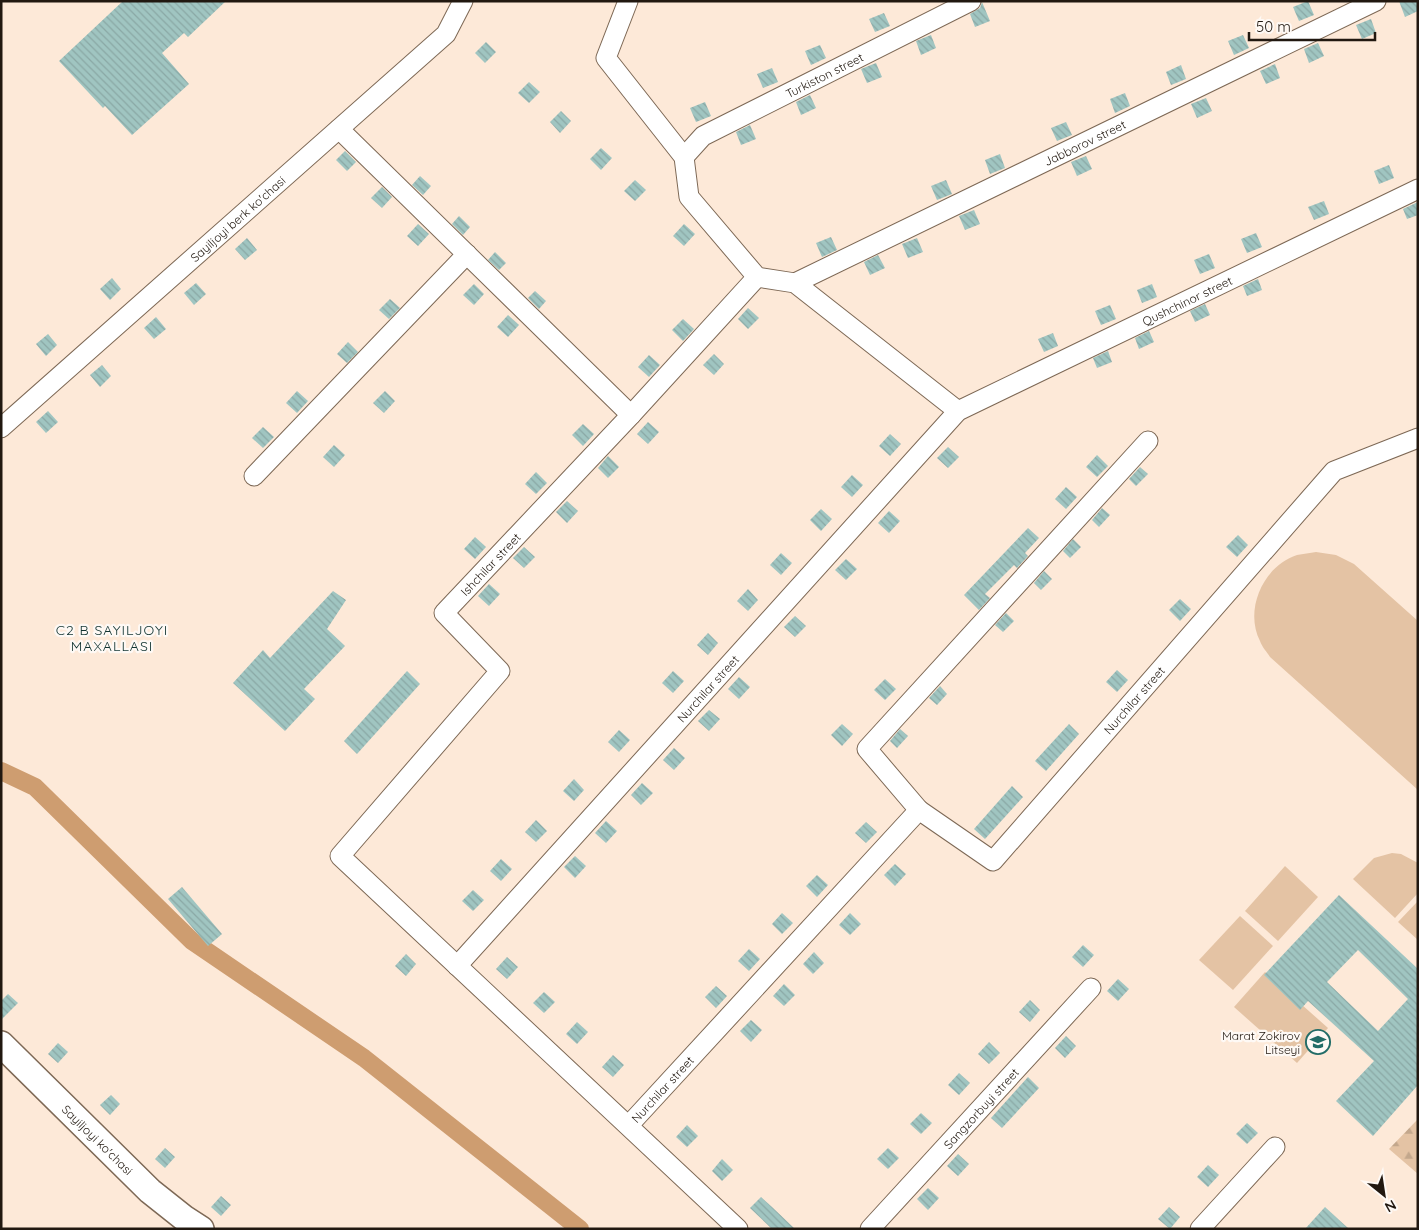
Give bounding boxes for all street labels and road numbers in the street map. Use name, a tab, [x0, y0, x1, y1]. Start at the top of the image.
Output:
street label: Turkiston street	[783, 49, 866, 101]
street label: Jabborov street	[1041, 116, 1128, 169]
street label: Sayiljoyi berk ko'chasi	[187, 173, 288, 265]
street label: Qushchinor street	[1140, 272, 1234, 329]
street label: Ishchilar street	[457, 530, 523, 599]
street label: Nurchilar street	[673, 652, 742, 725]
street label: Nurchilar street	[1100, 663, 1168, 737]
street label: Nurchilar street	[628, 1053, 697, 1125]
street label: Sangzorbuyi street	[940, 1065, 1022, 1152]
street label: Sayiljoyi ko'chasi	[59, 1101, 136, 1178]

